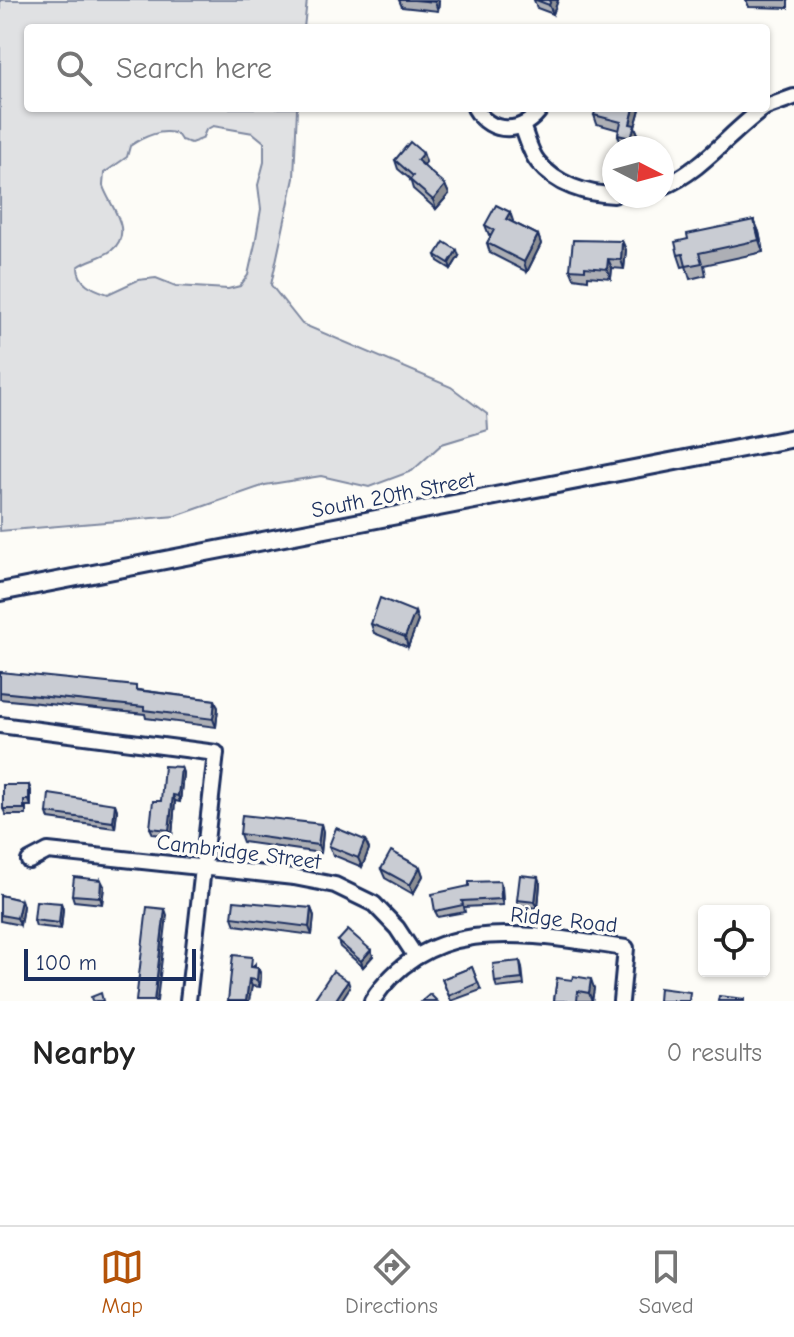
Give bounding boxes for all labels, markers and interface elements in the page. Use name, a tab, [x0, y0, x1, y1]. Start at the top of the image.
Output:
search box	[24, 24, 770, 112]
icon: search	[52, 46, 96, 90]
text: Search here	[116, 51, 272, 86]
north arrow	[602, 136, 674, 208]
street label: South 20th Street	[309, 466, 478, 524]
street label: Cambridge Street	[155, 829, 323, 875]
street label: Ridge Road	[509, 901, 619, 939]
map controls	[698, 905, 770, 977]
button: locate	[698, 905, 770, 977]
scale bar	[24, 945, 196, 981]
text: 100 m	[36, 950, 97, 976]
text: Nearby	[32, 1033, 135, 1073]
text: 0 results	[667, 1038, 762, 1068]
tab: Map	[100, 1245, 144, 1319]
tab: Directions	[345, 1245, 438, 1319]
tab: Saved	[639, 1245, 694, 1319]

